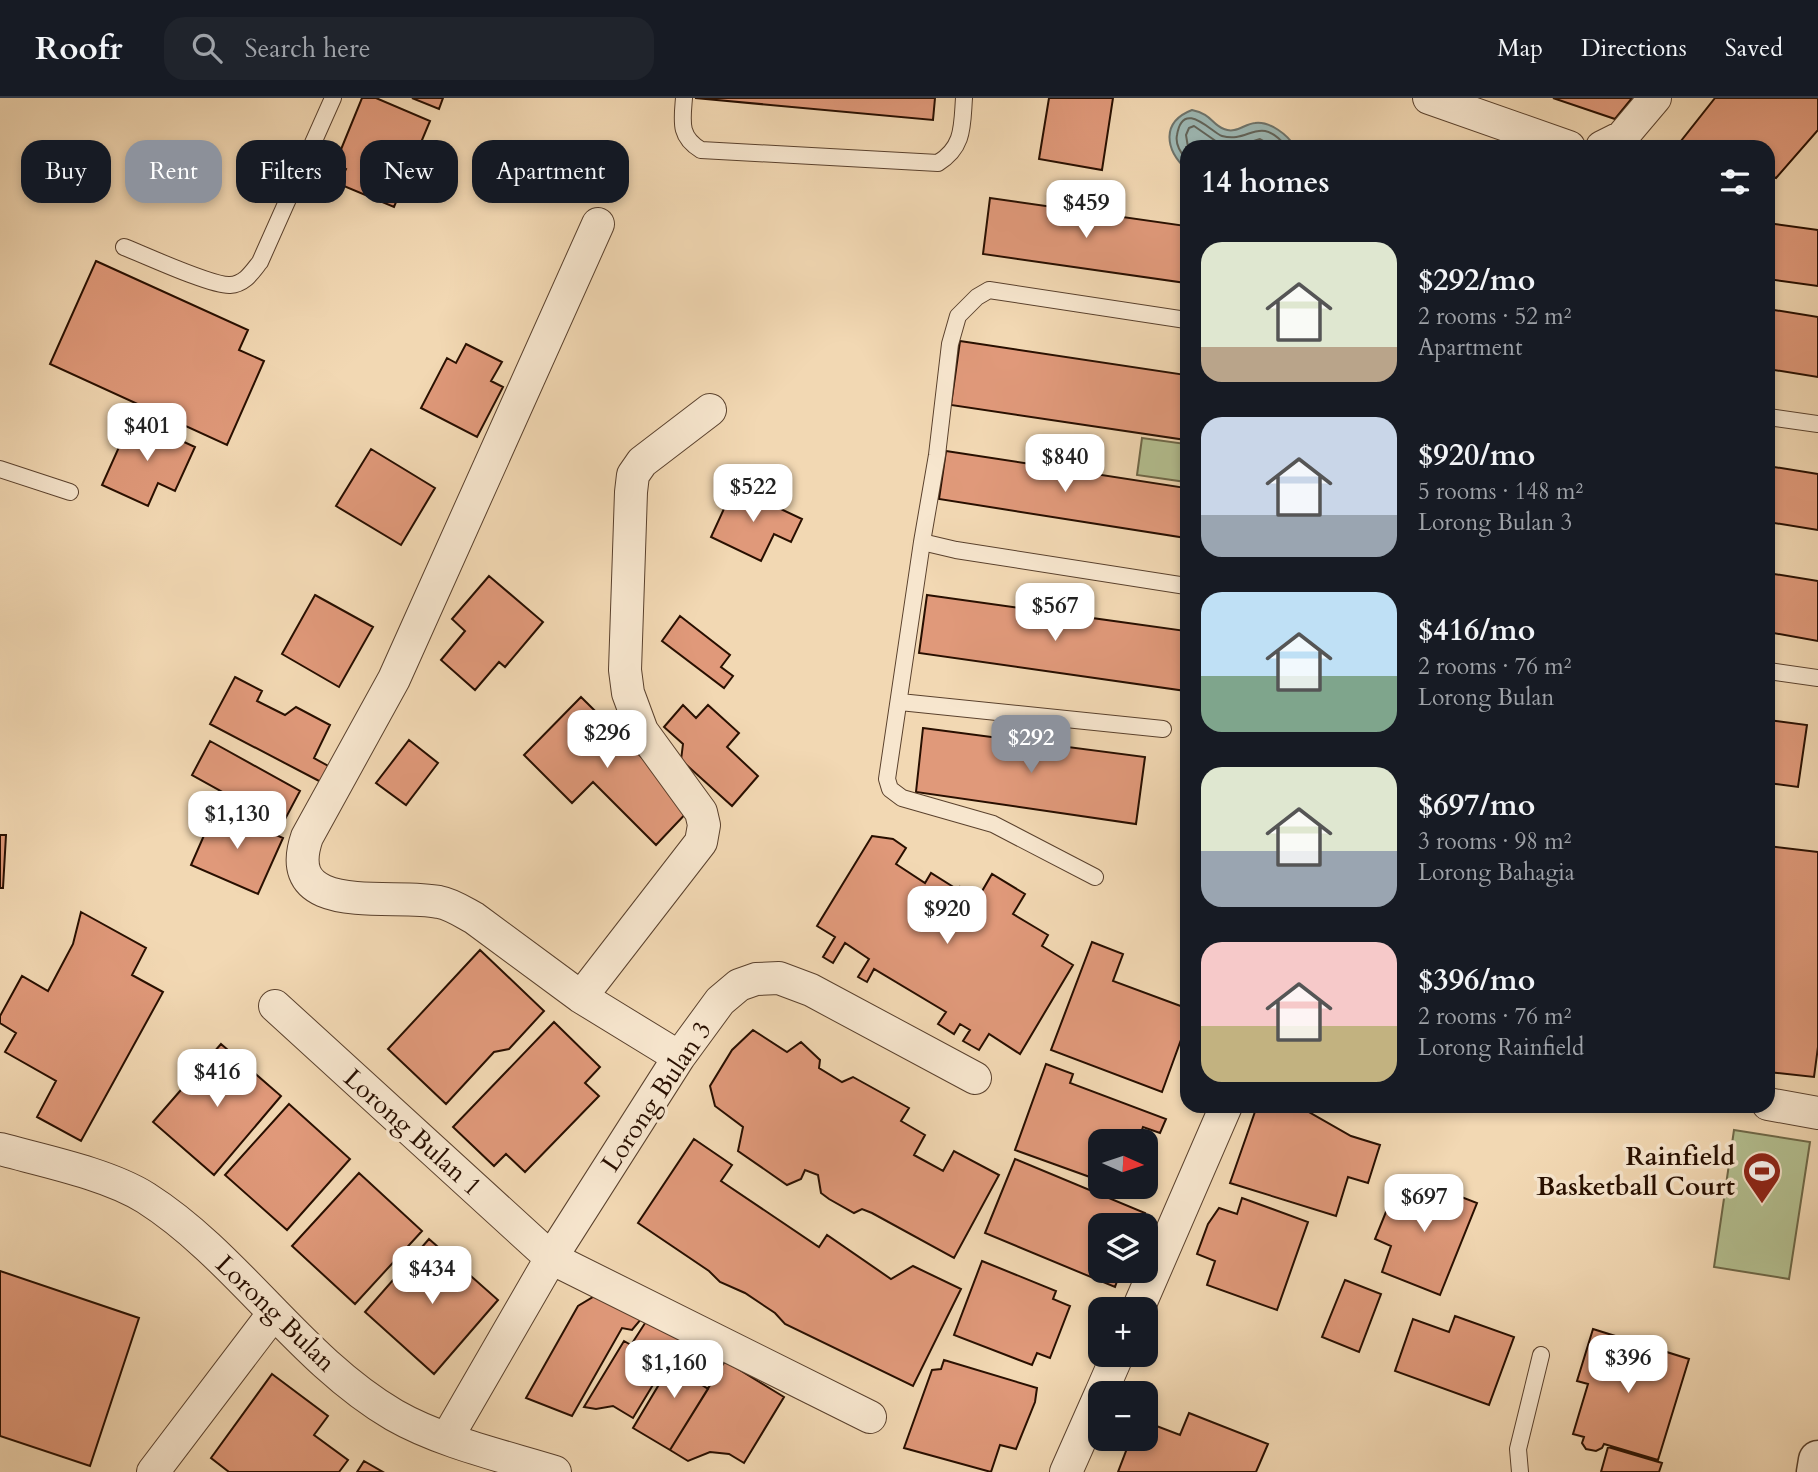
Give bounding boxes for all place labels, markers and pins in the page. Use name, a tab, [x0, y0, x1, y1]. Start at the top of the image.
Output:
pin: $459	[1045, 180, 1127, 240]
pin: $401	[106, 404, 188, 463]
pin: $840	[1024, 434, 1106, 494]
pin: $522	[712, 464, 794, 524]
pin: $567	[1014, 584, 1096, 643]
pin: $296	[566, 710, 648, 770]
pin: $292	[990, 716, 1072, 775]
pin: $1,130	[180, 792, 294, 851]
pin: $920	[906, 886, 988, 946]
pin: $416	[176, 1049, 258, 1109]
place label: Rainfield Basketball Court	[1536, 1139, 1735, 1204]
sports icon: Rainfield Basketball Court	[1741, 1150, 1783, 1205]
pin: $697	[1383, 1174, 1465, 1234]
pin: $434	[391, 1246, 473, 1306]
pin: $396	[1587, 1336, 1669, 1395]
pin: $1,160	[617, 1340, 731, 1400]

